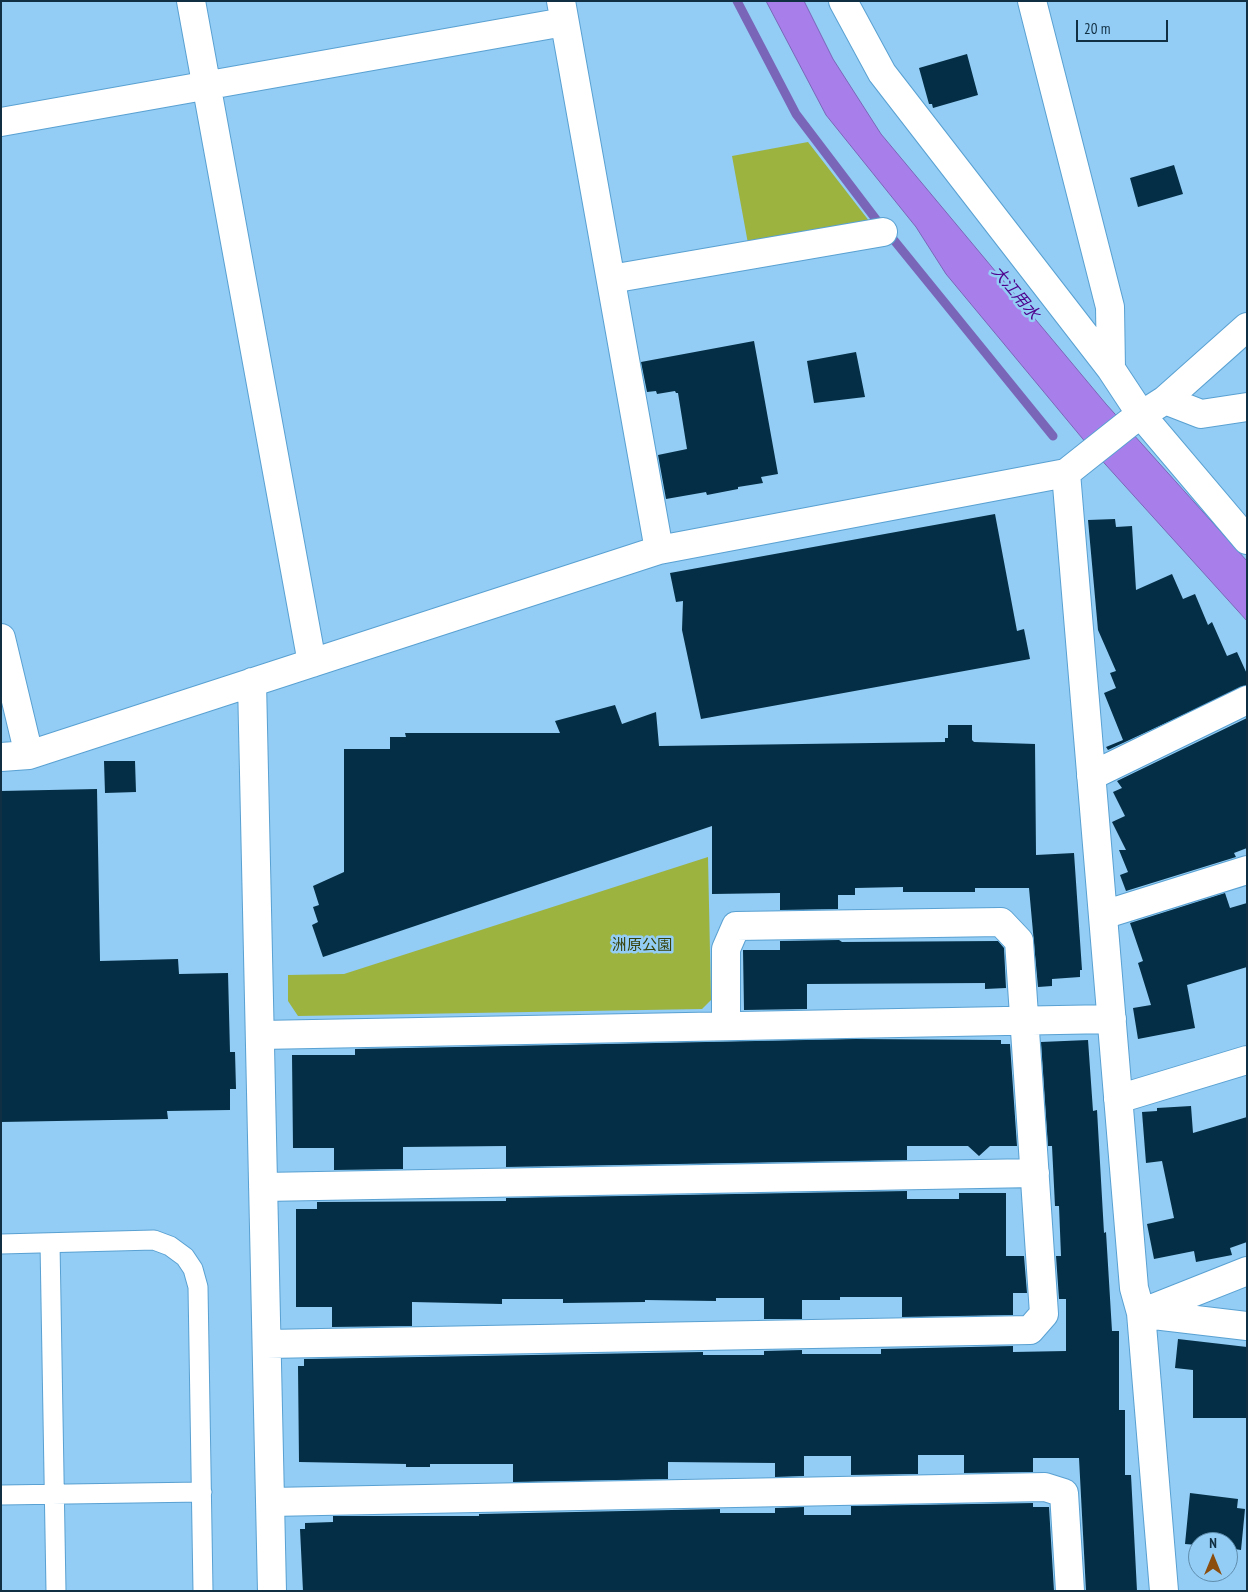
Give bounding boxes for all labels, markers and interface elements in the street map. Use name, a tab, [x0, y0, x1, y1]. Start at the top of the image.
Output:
scale bar	[1078, 10, 1170, 42]
text: 20 m	[1084, 19, 1110, 38]
water label: 大江用水	[987, 262, 1043, 324]
park label: 洲原公園	[612, 937, 672, 955]
north arrow	[1188, 1532, 1238, 1582]
text: N	[1209, 1534, 1217, 1552]

